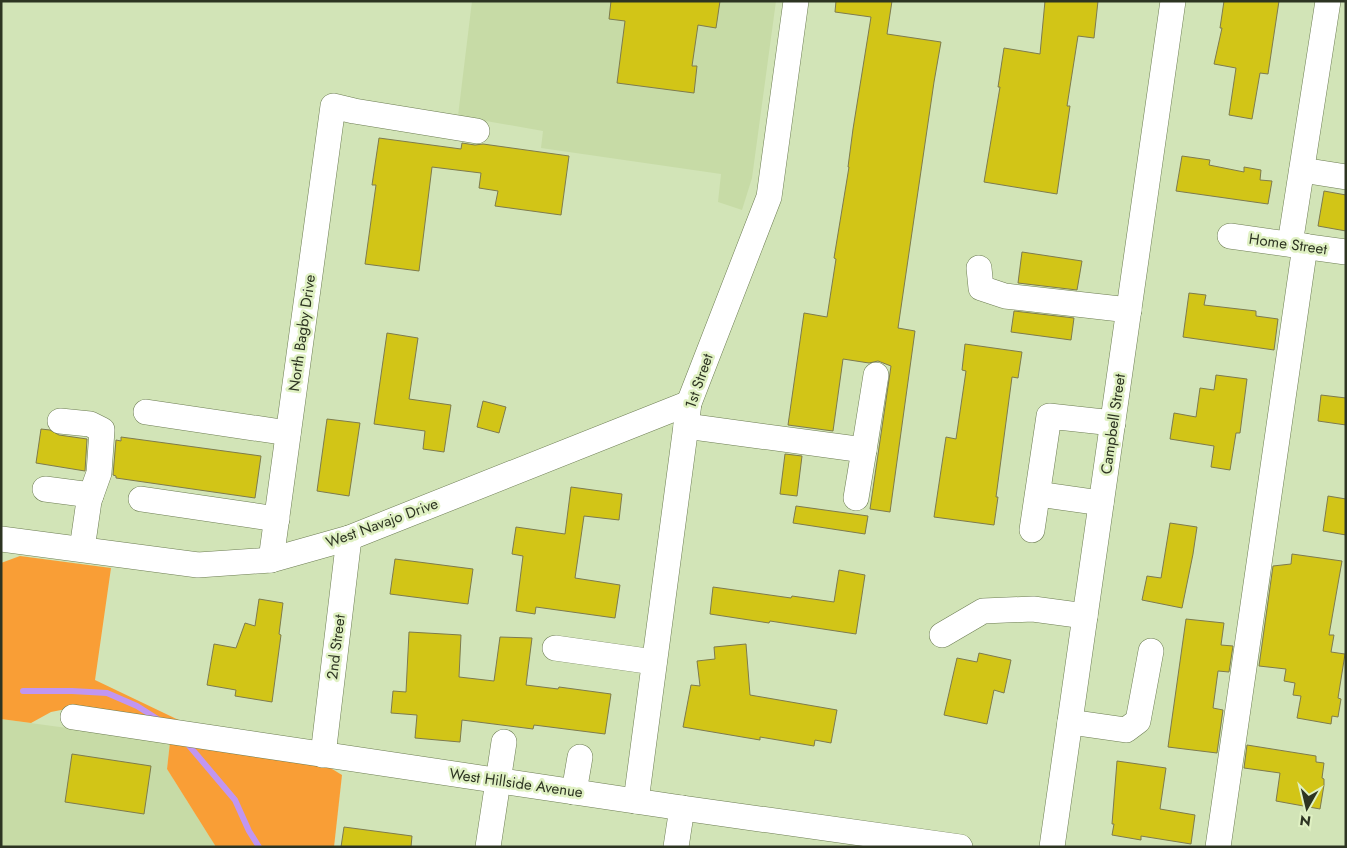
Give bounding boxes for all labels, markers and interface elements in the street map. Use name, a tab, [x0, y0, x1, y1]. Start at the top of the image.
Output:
street label: Home Street	[1248, 228, 1329, 260]
street label: North Bagby Drive	[283, 273, 321, 393]
street label: 1st Street	[679, 350, 719, 411]
street label: Campbell Street	[1095, 372, 1131, 476]
street label: West Navajo Drive	[323, 492, 441, 553]
street label: 2nd Street	[321, 613, 351, 681]
street label: West Hillside Avenue	[448, 763, 584, 803]
north arrow	[1282, 783, 1332, 833]
text: N	[1298, 810, 1312, 832]

